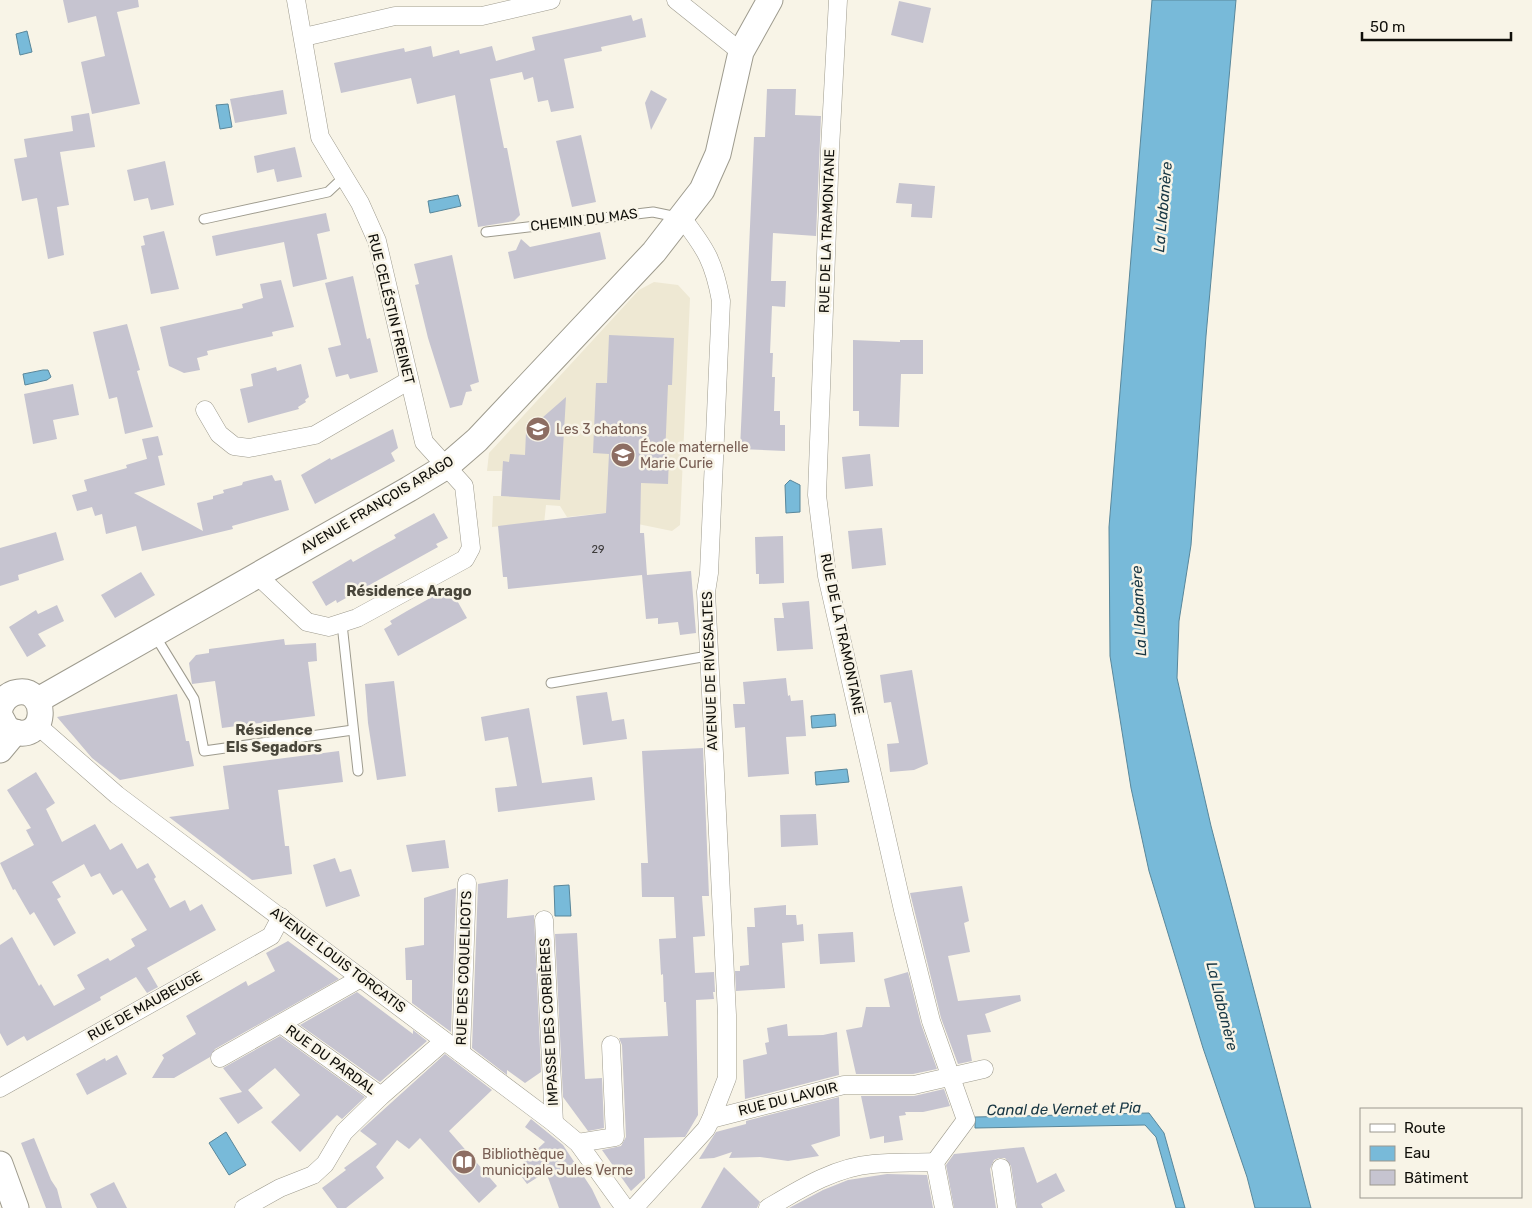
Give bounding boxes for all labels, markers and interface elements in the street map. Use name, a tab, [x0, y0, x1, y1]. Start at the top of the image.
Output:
scale bar	[1362, 10, 1511, 42]
text: 50 m	[1370, 18, 1405, 36]
street label: RUE DE LA TRAMONTANE	[816, 149, 838, 313]
water label: La Llabanère	[1150, 160, 1176, 253]
street label: CHEMIN DU MAS	[529, 205, 639, 235]
street label: RUE CELÉSTIN FREINET	[364, 232, 419, 386]
school or university icon: Les 3 chatons	[525, 416, 551, 442]
place label: Les 3 chatons	[556, 421, 647, 438]
place label: École maternelle Marie Curie	[640, 438, 749, 472]
school or university icon: École maternelle Marie Curie	[610, 442, 636, 468]
street label: AVENUE FRANÇOIS ARAGO	[297, 453, 457, 557]
house number: 29	[592, 543, 604, 556]
street label: RUE DE LA TRAMONTANE	[817, 552, 867, 716]
water label: La Llabanère	[1128, 565, 1150, 657]
district label: Résidence Arago	[346, 582, 472, 600]
street label: AVENUE DE RIVESALTES	[699, 591, 721, 751]
district label: Résidence Els Segadors	[226, 721, 322, 756]
street label: RUE DES COQUELICOTS	[453, 890, 475, 1046]
street label: AVENUE LOUIS TORCATIS	[267, 904, 409, 1017]
street label: IMPASSE DES CORBIÈRES	[535, 937, 562, 1106]
water label: La Llabanère	[1202, 960, 1242, 1053]
street label: RUE DE MAUBEUGE	[85, 967, 205, 1045]
street label: RUE DU PARDAL	[283, 1022, 380, 1099]
street label: RUE DU LAVOIR	[737, 1078, 839, 1120]
water label: Canal de Vernet et Pia	[987, 1099, 1142, 1119]
legend	[1360, 1108, 1522, 1198]
text: Route	[1404, 1119, 1446, 1137]
text: Eau	[1404, 1144, 1430, 1162]
place label: Bibliothèque municipale Jules Verne	[482, 1146, 633, 1179]
library icon: Bibliothèque municipale Jules Verne	[451, 1149, 477, 1175]
text: Bâtiment	[1404, 1169, 1468, 1187]

